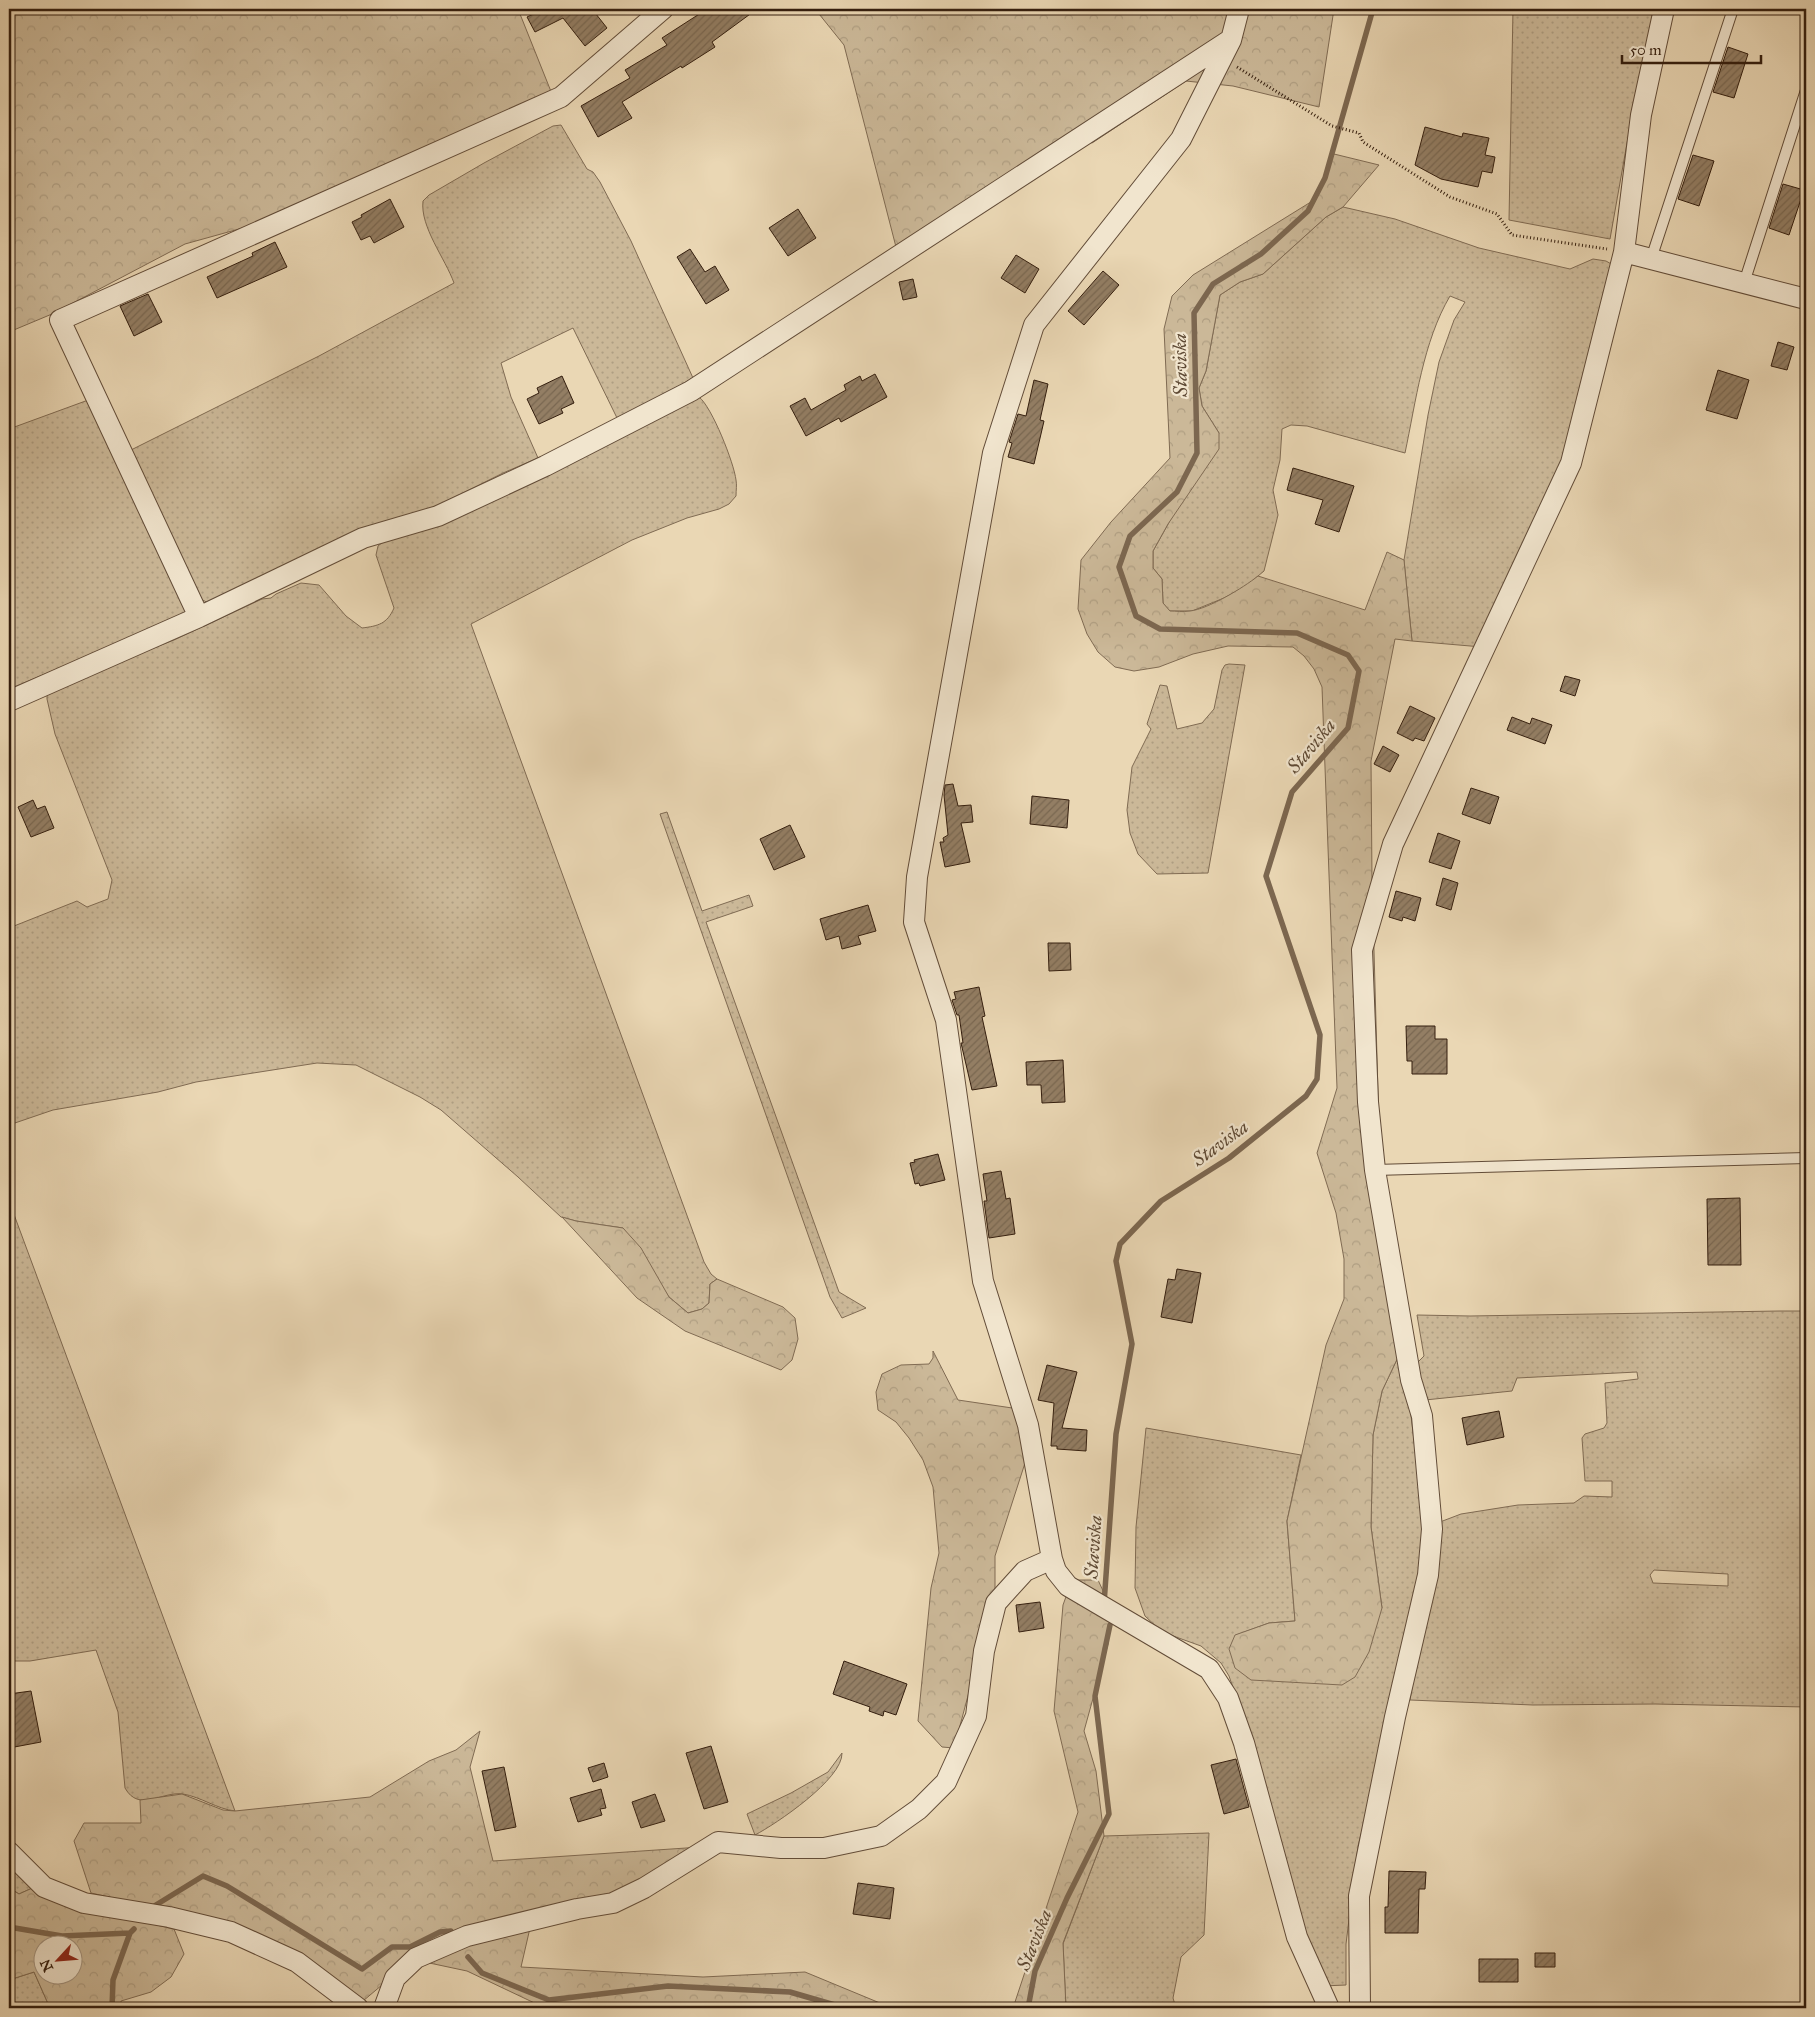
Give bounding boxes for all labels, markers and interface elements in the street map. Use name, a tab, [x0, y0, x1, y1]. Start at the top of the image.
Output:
scale bar	[1622, 32, 1761, 64]
text: 50 m	[1630, 41, 1662, 59]
water label: Staviska	[1168, 333, 1192, 398]
water label: Staviska	[1281, 714, 1340, 779]
water label: Staviska	[1187, 1115, 1252, 1172]
water label: Staviska	[1079, 1514, 1107, 1581]
water label: Staviska	[1011, 1906, 1057, 1975]
north arrow	[32, 1934, 82, 1984]
text: N	[36, 1956, 57, 1975]

